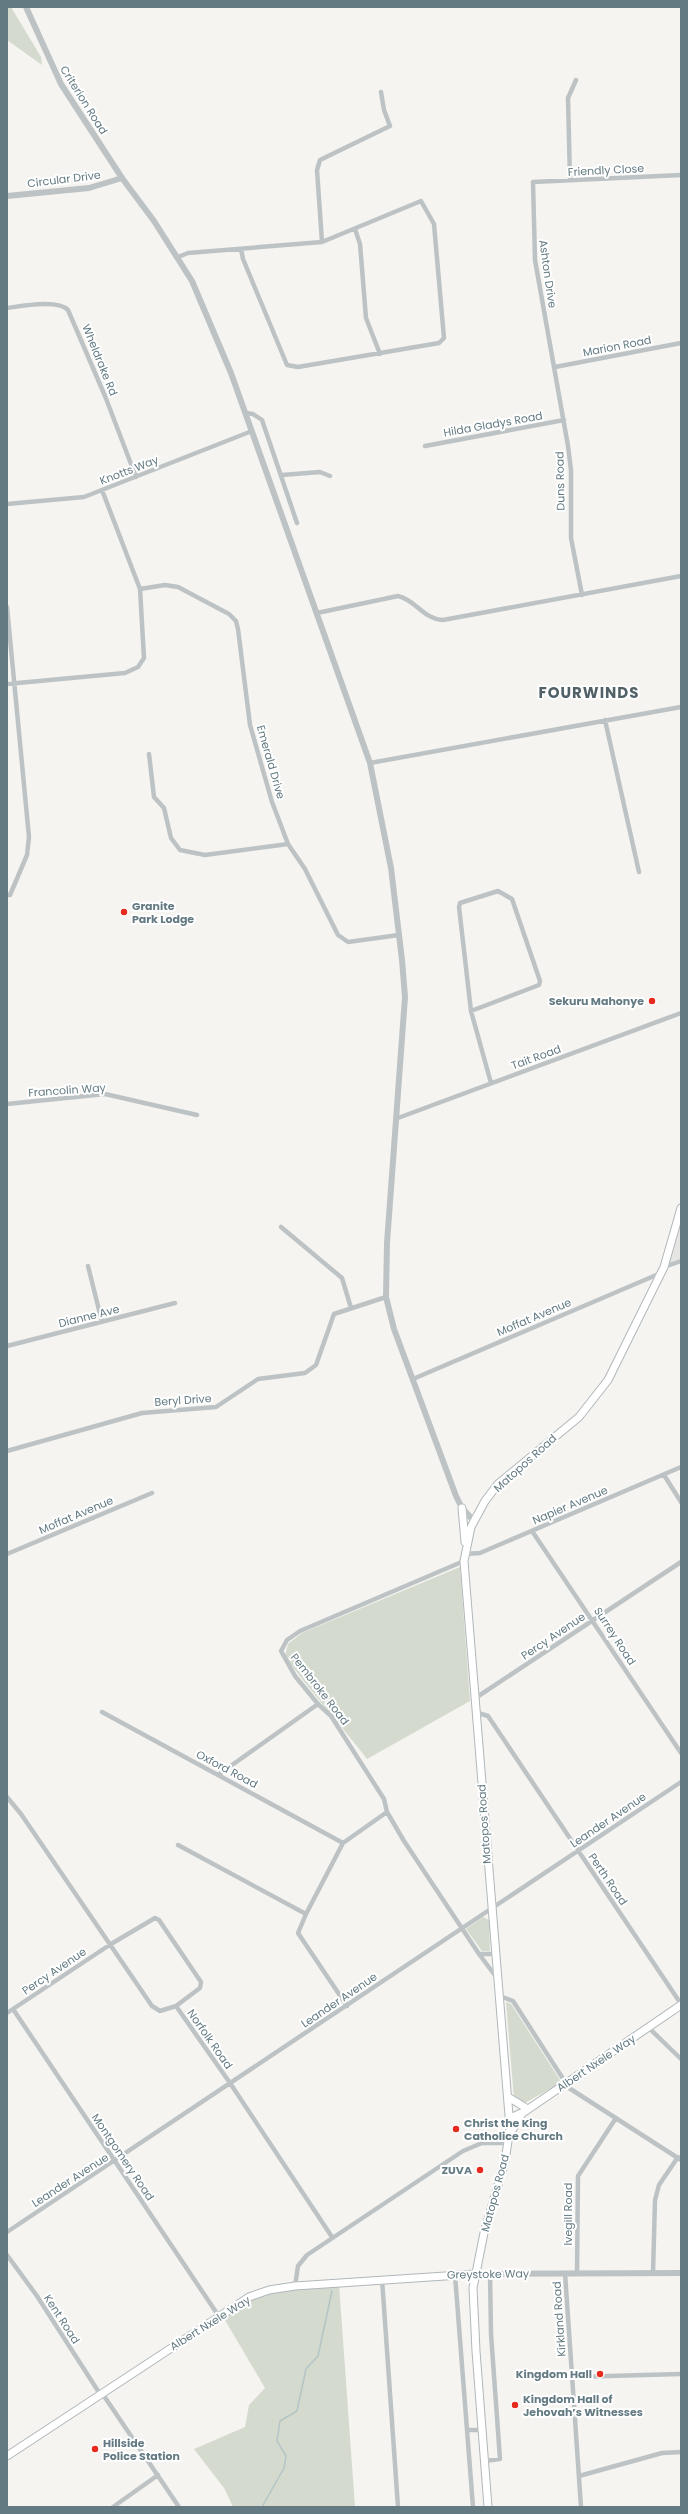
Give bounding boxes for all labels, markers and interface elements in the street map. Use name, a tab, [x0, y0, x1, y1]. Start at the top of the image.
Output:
street label: Criterion Road	[56, 62, 112, 138]
street label: Friendly Close	[567, 160, 645, 180]
street label: Circular Drive	[26, 167, 102, 191]
street label: Ashton Drive	[535, 239, 561, 309]
street label: Wheldrake Rd	[78, 322, 122, 398]
street label: Marion Road	[581, 332, 653, 360]
street label: Hilda Gladys Road	[442, 407, 544, 441]
street label: Knotts Way	[97, 451, 161, 489]
street label: Duns Road	[551, 451, 569, 511]
district label: FOURWINDS	[539, 682, 639, 703]
street label: Emerald Drive	[253, 723, 289, 801]
place label: Granite Park Lodge	[132, 898, 194, 927]
marker: Granite Park Lodge	[119, 907, 129, 917]
place label: Sekuru Mahonye	[549, 993, 644, 1009]
marker: Sekuru Mahonye	[647, 996, 657, 1006]
street label: Tait Road	[509, 1041, 563, 1073]
street label: Francolin Way	[28, 1079, 107, 1101]
street label: Moffat Avenue	[494, 1294, 574, 1340]
street label: Dianne Ave	[57, 1301, 121, 1331]
street label: Beryl Drive	[154, 1390, 212, 1410]
street label: Matopos Road	[490, 1430, 560, 1496]
street label: Napier Avenue	[530, 1482, 610, 1528]
street label: Moffat Avenue	[36, 1492, 116, 1538]
street label: Surrey Road	[590, 1604, 640, 1668]
street label: Percy Avenue	[518, 1608, 588, 1663]
street label: Pembroke Road	[287, 1650, 353, 1728]
street label: Oxford Road	[193, 1746, 261, 1792]
street label: Matopos Road	[473, 1784, 495, 1864]
street label: Leander Avenue	[567, 1788, 649, 1851]
street label: Perth Road	[585, 1850, 631, 1908]
street label: Percy Avenue	[19, 1943, 89, 1998]
street label: Leander Avenue	[298, 1968, 380, 2031]
street label: Norfolk Road	[184, 2006, 236, 2072]
street label: Albert Nxele Way	[553, 2030, 639, 2095]
street label: Montgomery Road	[88, 2110, 158, 2204]
place label: Christ the King Catholice Church	[464, 2115, 563, 2144]
marker: Christ the King Catholice Church	[451, 2124, 461, 2134]
street label: Leander Avenue	[28, 2149, 112, 2211]
street label: Matopos Road	[477, 2152, 513, 2234]
place label: ZUVA	[442, 2162, 472, 2178]
marker: ZUVA	[475, 2165, 485, 2175]
street label: Ivegill Road	[560, 2183, 576, 2245]
street label: Greystoke Way	[447, 2265, 530, 2283]
street label: Kirkland Road	[548, 2281, 570, 2357]
street label: Kent Road	[40, 2291, 84, 2347]
street label: Albert Nxele Way	[167, 2291, 254, 2354]
place label: Kingdom Hall	[516, 2366, 592, 2382]
marker: Kingdom Hall	[595, 2369, 605, 2379]
place label: Kingdom Hall of Jehovah’s Witnesses	[523, 2391, 643, 2420]
marker: Kingdom Hall of Jehovah’s Witnesses	[510, 2400, 520, 2410]
place label: Hillside Police Station	[103, 2435, 180, 2464]
marker: Hillside Police Station	[90, 2444, 100, 2454]

